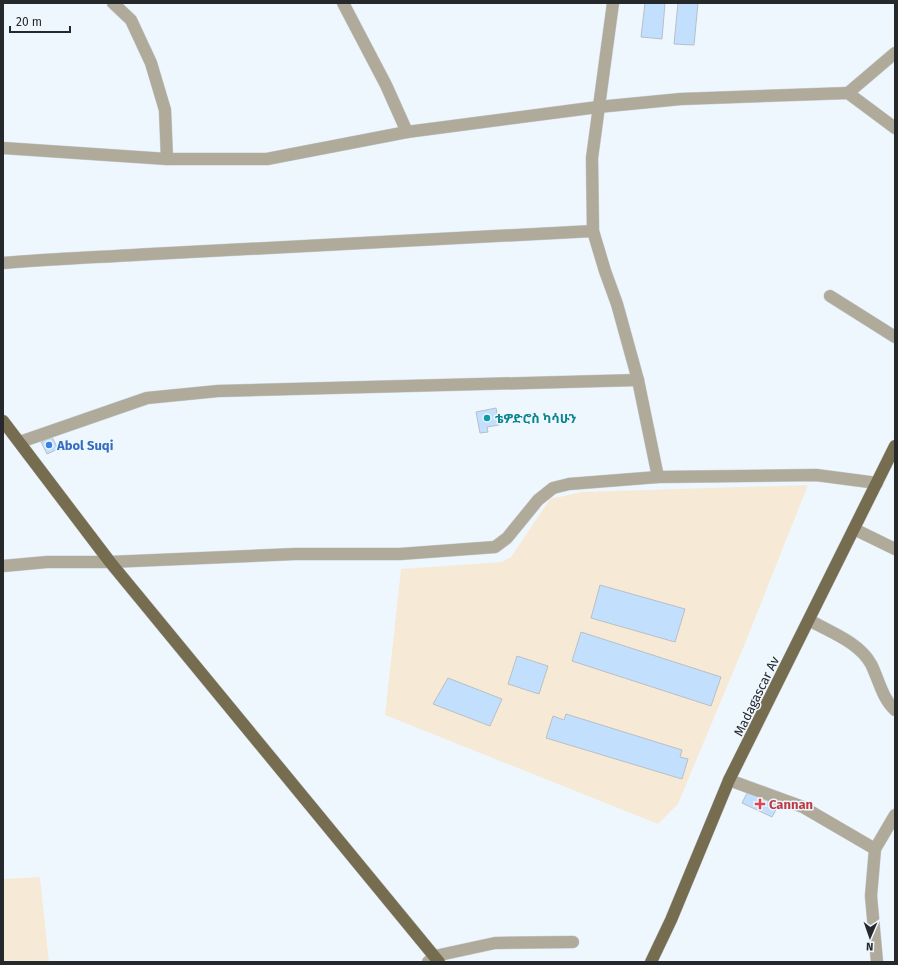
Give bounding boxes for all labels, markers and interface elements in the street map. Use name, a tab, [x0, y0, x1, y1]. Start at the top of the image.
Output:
scale bar	[10, 8, 70, 34]
text: 20 m	[16, 15, 42, 29]
place label: ቴዎድሮስ ካሳሁን	[495, 411, 577, 426]
marker: ቴዎድሮስ ካሳሁን	[482, 413, 492, 423]
place label: Abol Suqi	[56, 438, 114, 453]
marker: Abol Suqi	[44, 440, 54, 450]
street label: Madagascar Av	[731, 653, 782, 739]
place label: Cannan	[769, 797, 813, 812]
marker: Cannan	[754, 798, 766, 810]
north arrow	[850, 917, 890, 957]
text: N	[866, 940, 874, 953]

